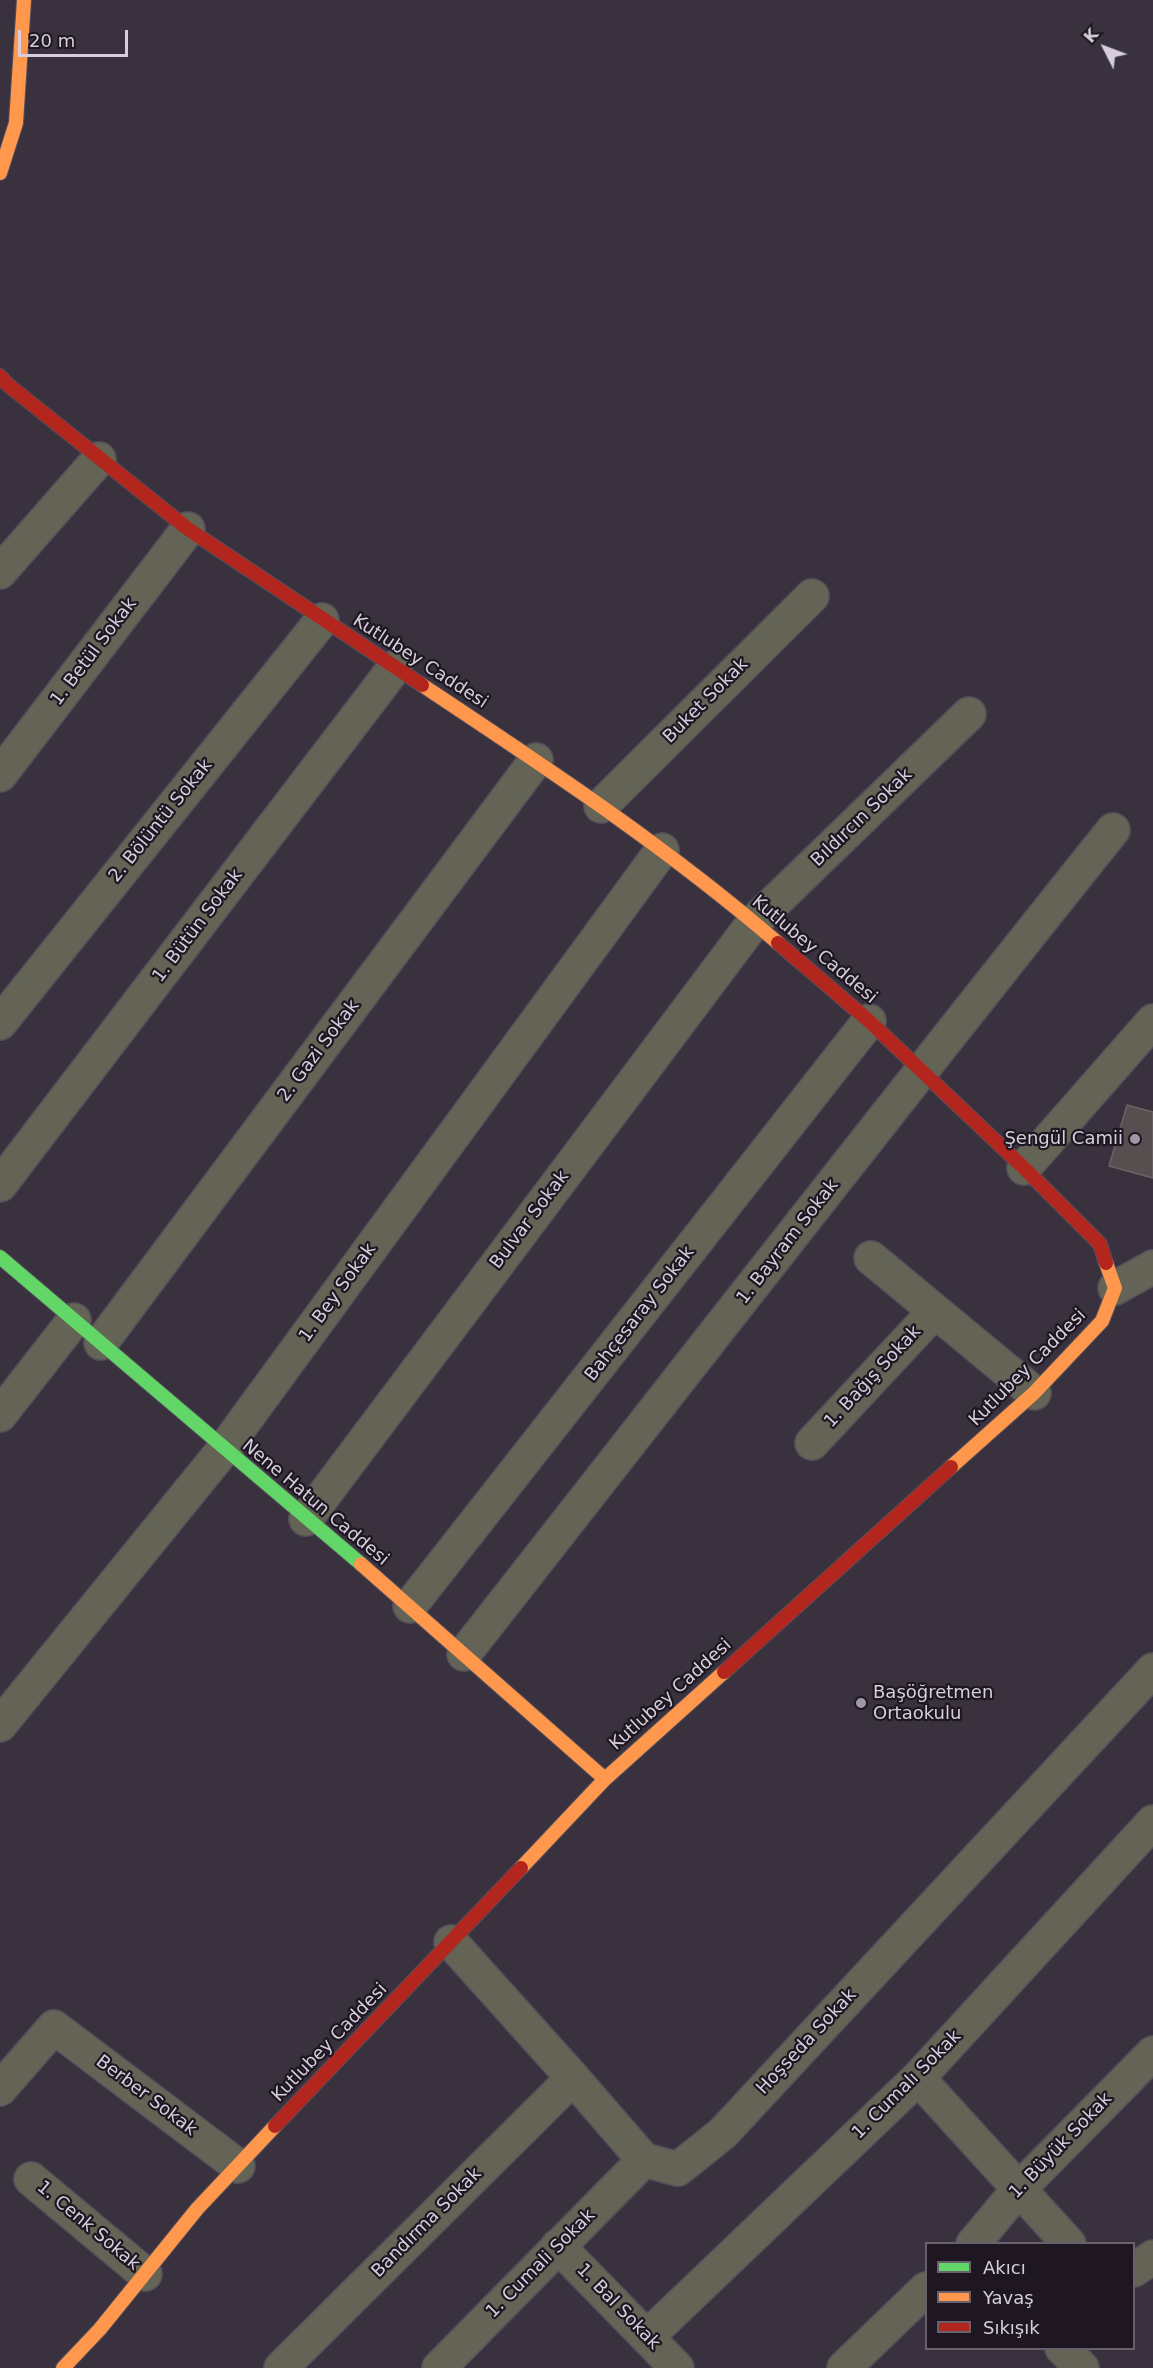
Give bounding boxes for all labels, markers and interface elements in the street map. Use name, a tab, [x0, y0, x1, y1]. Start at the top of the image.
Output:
scale bar	[21, 18, 130, 56]
north arrow	[1075, 18, 1135, 78]
text: K	[1080, 25, 1102, 47]
text: 20 m	[29, 30, 75, 51]
street label: 1. Betül Sokak	[46, 594, 142, 710]
street label: Kutlubey Caddesi	[348, 610, 492, 714]
street label: Buket Sokak	[659, 654, 753, 748]
street label: 2. Bölüntü Sokak	[105, 755, 217, 887]
street label: Bıldırcın Sokak	[807, 764, 917, 872]
street label: 1. Bütün Sokak	[148, 865, 248, 987]
street label: Kutlubey Caddesi	[747, 891, 881, 1009]
street label: 2. Gazi Sokak	[274, 996, 364, 1106]
place label: Şengül Camii	[1004, 1128, 1123, 1150]
marker: Şengül Camii	[1128, 1132, 1142, 1146]
street label: Bulvar Sokak	[486, 1167, 574, 1273]
street label: 1. Bayram Sokak	[733, 1175, 843, 1309]
street label: 1. Bey Sokak	[295, 1239, 381, 1347]
street label: Bahçesaray Sokak	[581, 1242, 699, 1386]
street label: Kutlubey Caddesi	[965, 1305, 1091, 1431]
street label: 1. Bağış Sokak	[820, 1321, 926, 1433]
street label: Nene Hatun Caddesi	[237, 1435, 393, 1571]
street label: Kutlubey Caddesi	[606, 1635, 736, 1755]
place label: Başöğretmen Ortaokulu	[873, 1682, 993, 1724]
marker: Başöğretmen Ortaokulu	[854, 1696, 868, 1710]
street label: Kutlubey Caddesi	[268, 1979, 392, 2107]
street label: Hoşseda Sokak	[753, 1985, 861, 2099]
street label: 1. Cumalı Sokak	[848, 2026, 966, 2144]
street label: Berber Sokak	[91, 2051, 201, 2141]
street label: 1. Büyük Sokak	[1005, 2089, 1117, 2203]
street label: Bandırma Sokak	[368, 2164, 486, 2282]
street label: 1. Cenk Sokak	[32, 2177, 144, 2275]
street label: 1. Cumali Sokak	[482, 2205, 600, 2323]
legend	[925, 2242, 1135, 2350]
text: Akıcı	[983, 2257, 1026, 2278]
street label: 1. Bal Sokak	[572, 2260, 664, 2354]
text: Yavaş	[983, 2287, 1034, 2308]
text: Sıkışık	[983, 2317, 1040, 2338]

